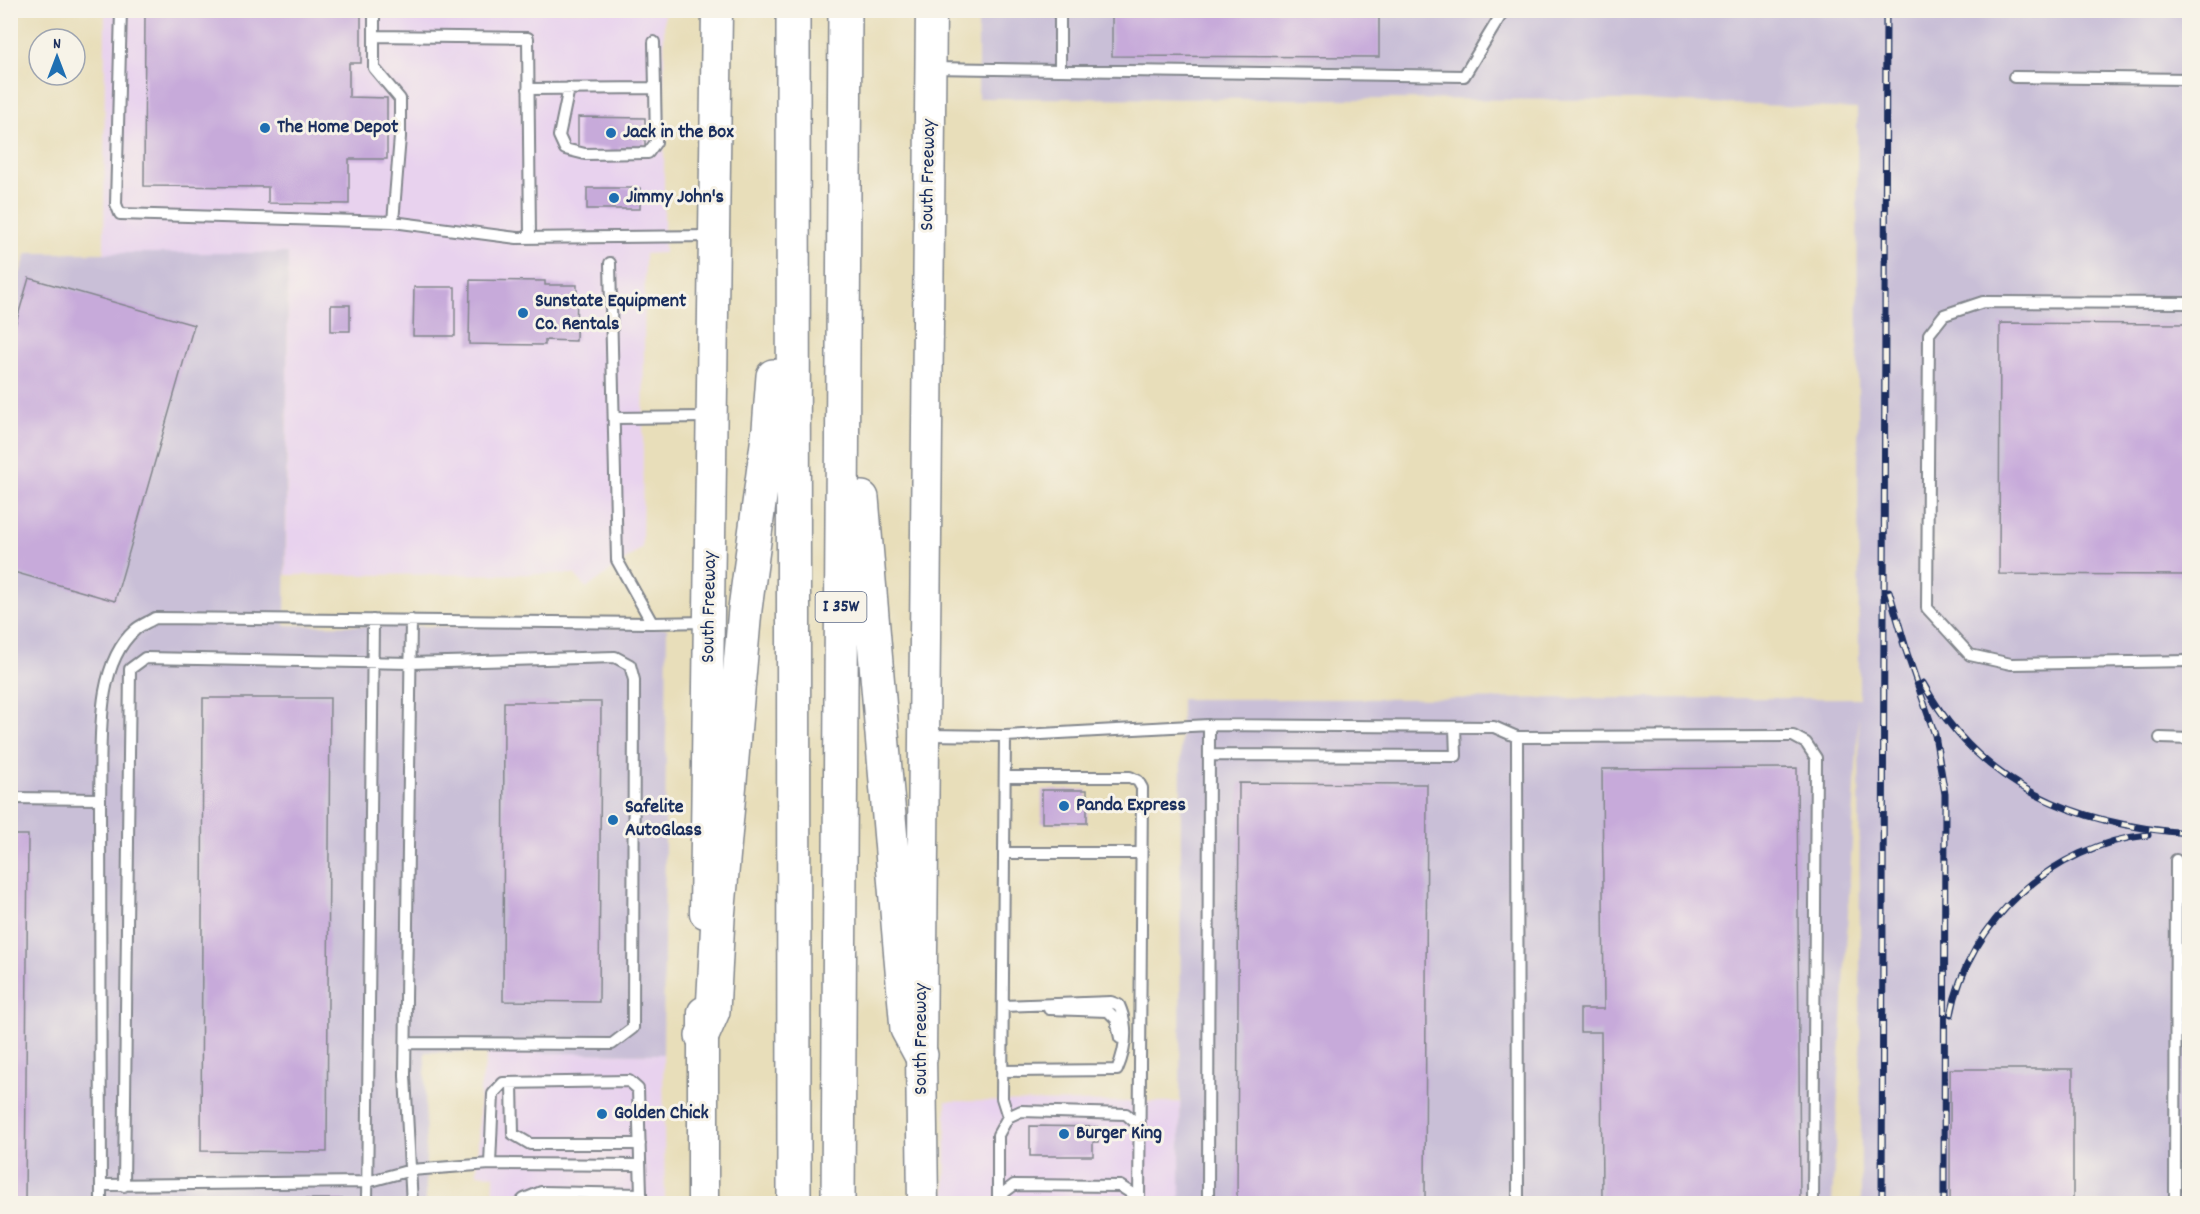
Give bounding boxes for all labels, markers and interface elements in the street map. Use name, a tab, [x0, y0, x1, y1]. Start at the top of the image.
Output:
north arrow	[27, 27, 87, 87]
text: N	[53, 33, 61, 56]
place label: The Home Depot	[277, 114, 399, 142]
street label: South Freeway	[914, 118, 944, 231]
place label: Jack in the Box	[623, 119, 734, 147]
marker: The Home Depot	[258, 121, 272, 135]
marker: Jack in the Box	[604, 126, 618, 140]
place label: Jimmy John's	[626, 184, 724, 212]
marker: Jimmy John's	[607, 191, 621, 205]
place label: Sunstate Equipment Co. Rentals	[535, 288, 687, 339]
marker: Sunstate Equipment Co. Rentals	[516, 306, 530, 320]
street label: South Freeway	[695, 550, 725, 663]
road number: I 35W	[816, 592, 866, 622]
place label: Panda Express	[1076, 792, 1186, 820]
place label: Safelite AutoGlass	[625, 794, 702, 845]
marker: Panda Express	[1057, 799, 1071, 813]
marker: Safelite AutoGlass	[606, 813, 620, 827]
street label: South Freeway	[908, 982, 936, 1095]
place label: Golden Chick	[614, 1100, 709, 1128]
marker: Golden Chick	[595, 1107, 609, 1121]
place label: Burger King	[1076, 1120, 1162, 1148]
marker: Burger King	[1057, 1127, 1071, 1141]

